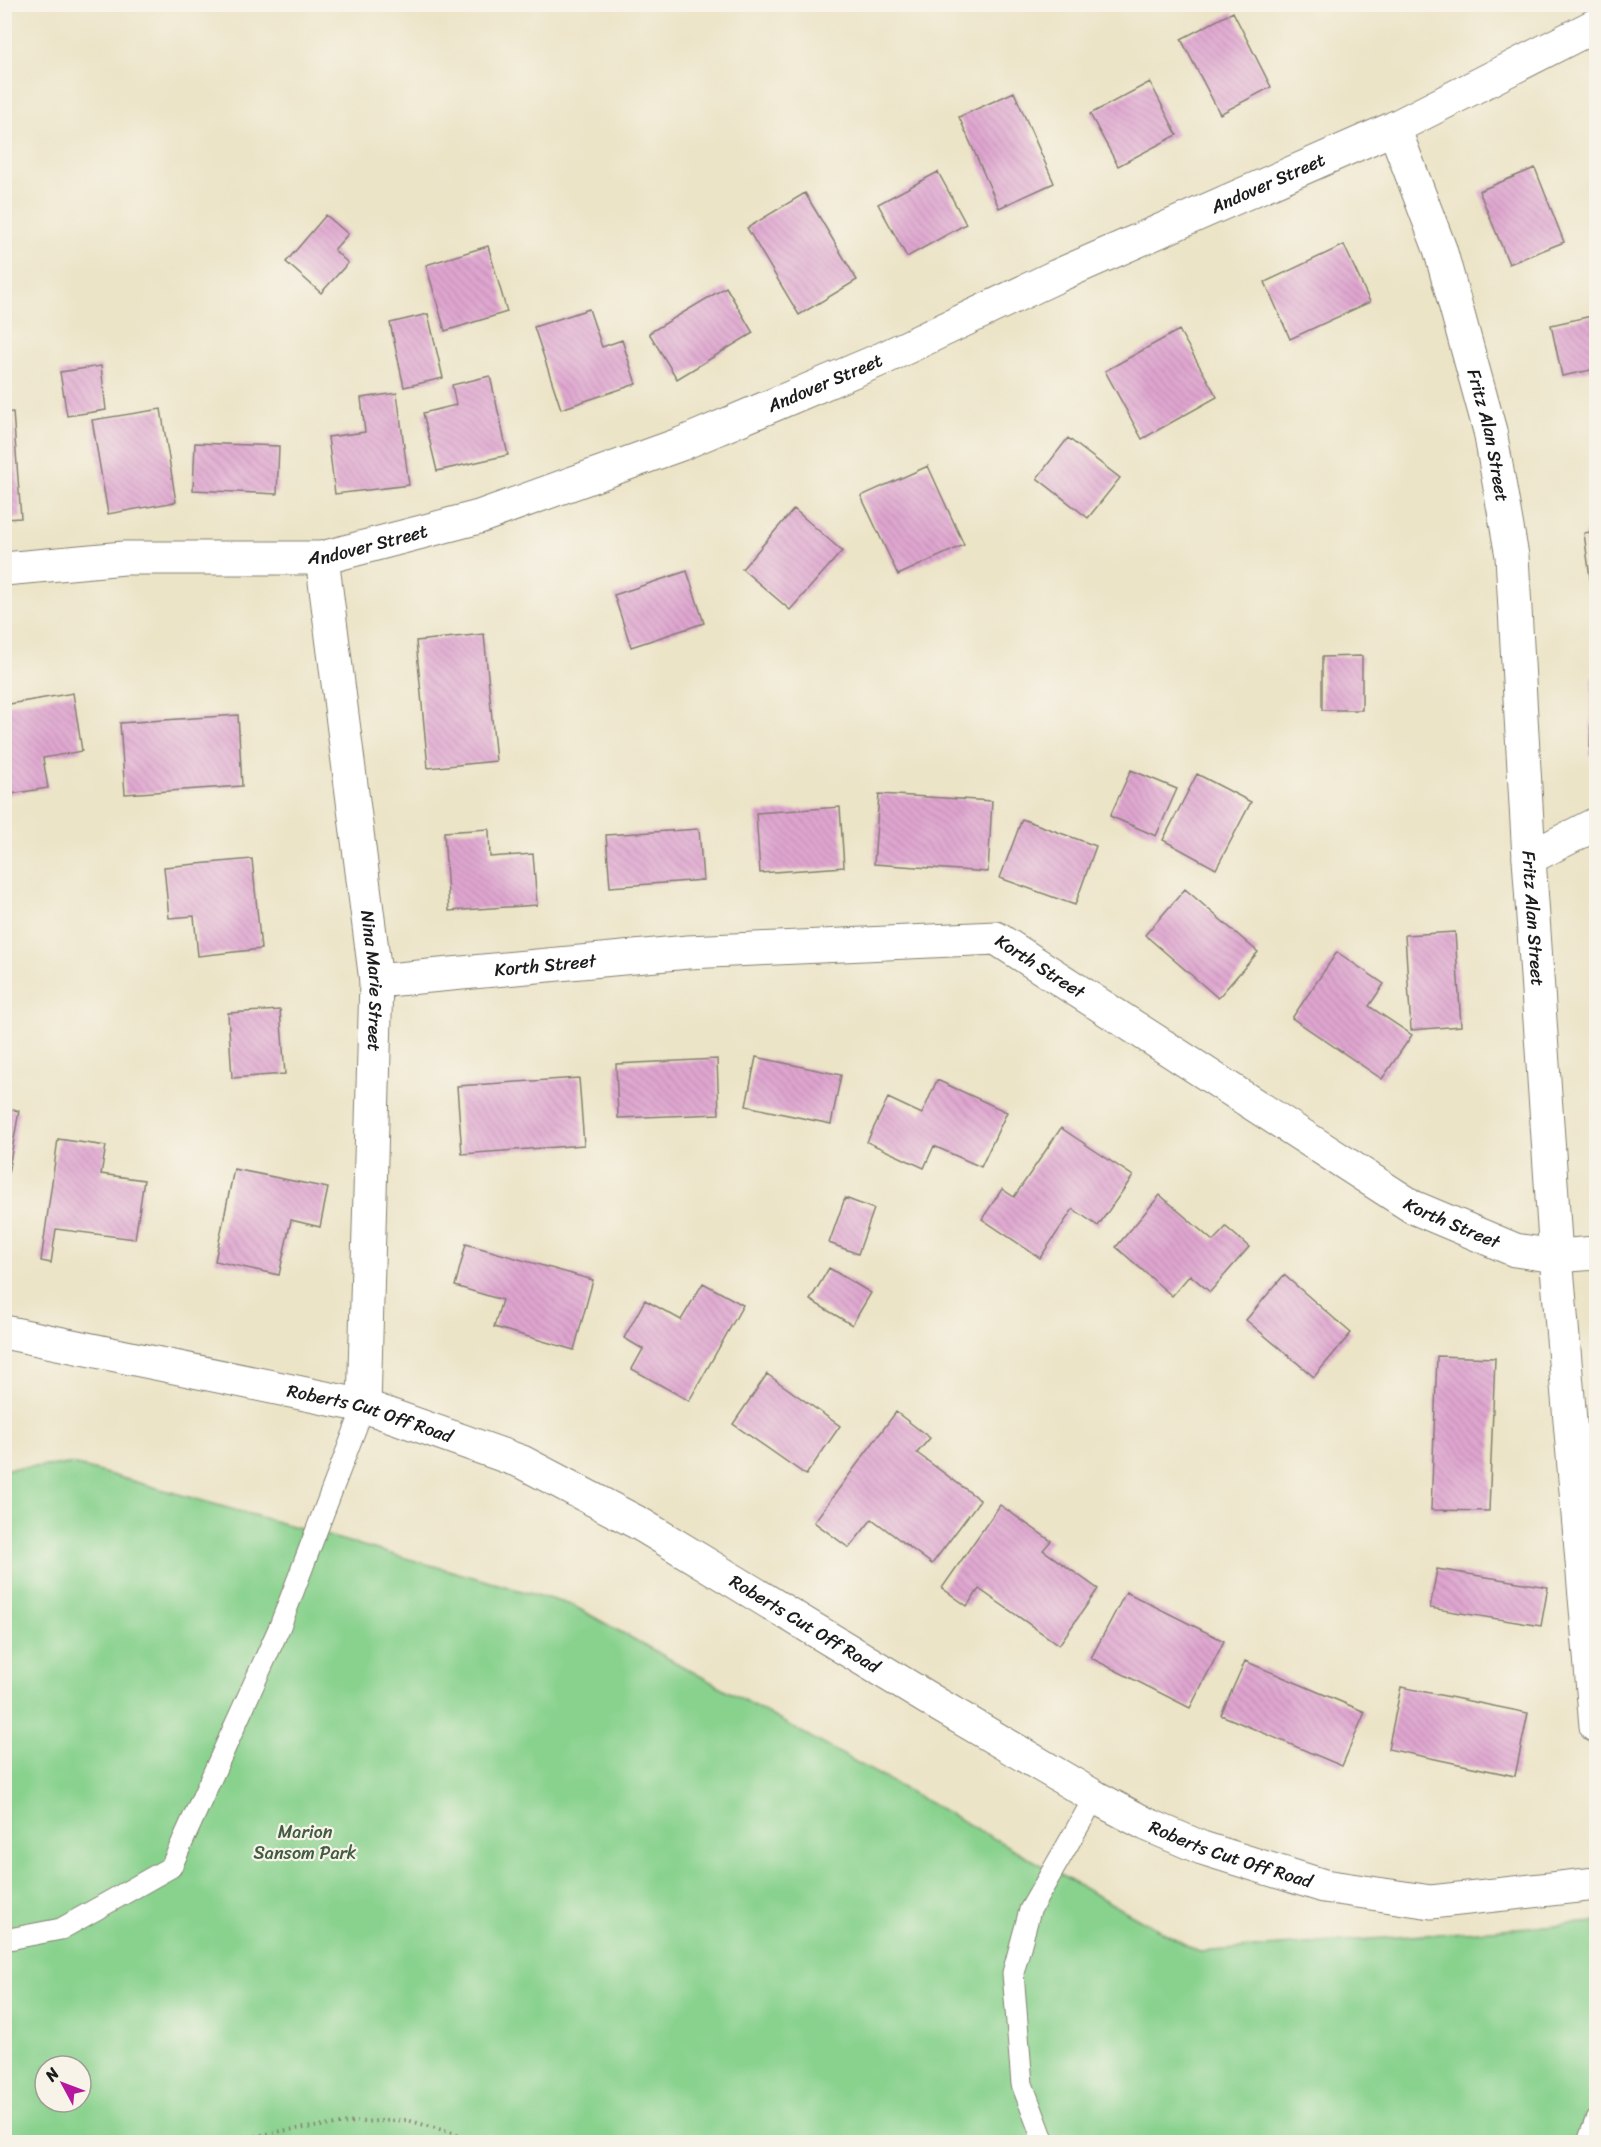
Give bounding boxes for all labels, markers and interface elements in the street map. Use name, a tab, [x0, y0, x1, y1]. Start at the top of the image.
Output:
street label: Andover Street	[1205, 144, 1331, 223]
street label: Andover Street	[762, 344, 888, 422]
street label: Fritz Alan Street	[1458, 365, 1518, 504]
street label: Andover Street	[307, 515, 431, 574]
street label: Fritz Alan Street	[1513, 850, 1554, 987]
street label: Nina Marie Street	[351, 908, 392, 1052]
street label: Korth Street	[989, 925, 1092, 1008]
street label: Korth Street	[493, 945, 598, 986]
street label: Korth Street	[1397, 1189, 1506, 1258]
street label: Roberts Cut Off Road	[284, 1375, 459, 1453]
street label: Roberts Cut Off Road	[723, 1566, 887, 1683]
street label: Roberts Cut Off Road	[1144, 1811, 1318, 1898]
park label: Marion Sansom Park	[254, 1816, 357, 1869]
north arrow	[33, 2054, 93, 2114]
text: N	[37, 2060, 67, 2089]

